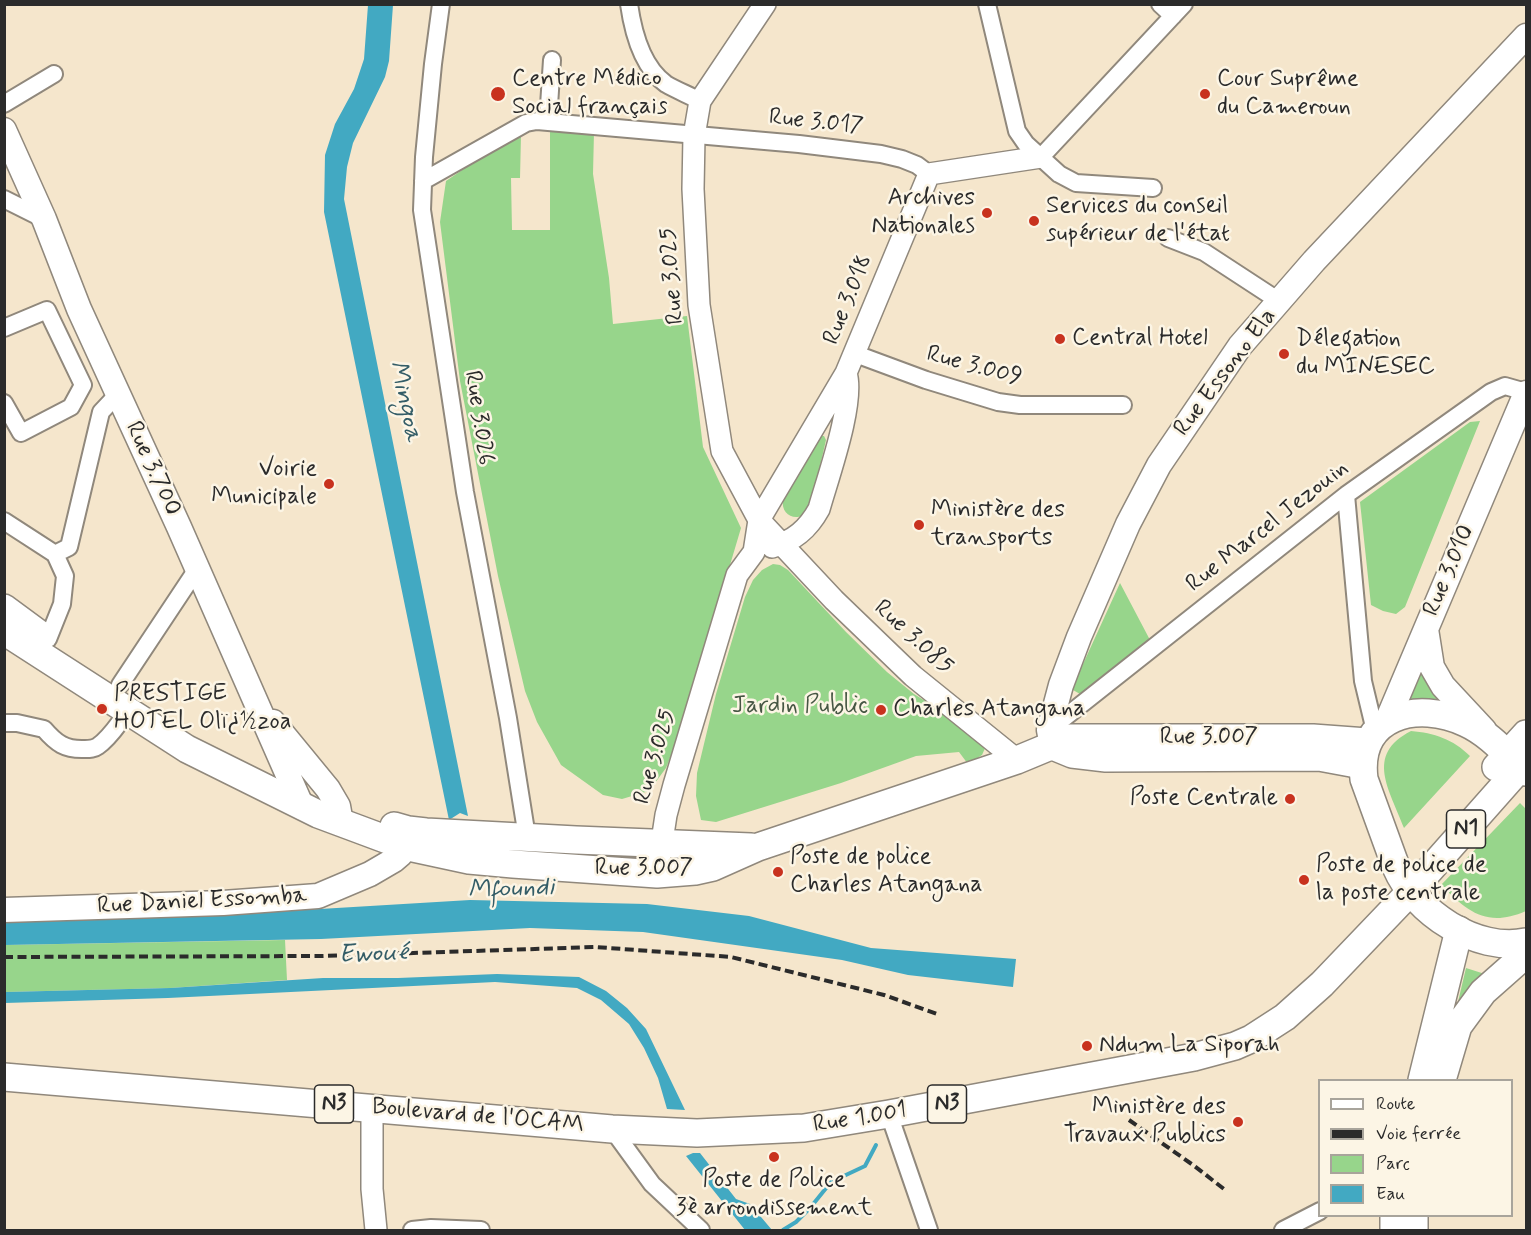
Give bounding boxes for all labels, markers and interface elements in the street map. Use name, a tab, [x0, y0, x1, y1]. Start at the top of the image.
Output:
place label: Centre Médico Social français	[512, 66, 668, 122]
place label: Cour Suprême du Cameroun	[1217, 66, 1359, 122]
marker: Centre Médico Social français	[489, 85, 507, 103]
marker: Cour Suprême du Cameroun	[1198, 87, 1212, 101]
street label: Rue 3.017	[767, 104, 865, 142]
place label: Archives Nationales	[871, 185, 975, 241]
place label: Services du conseil supérieur de l'état	[1046, 193, 1230, 249]
marker: Archives Nationales	[980, 206, 994, 220]
marker: Services du conseil supérieur de l'état	[1027, 214, 1041, 228]
street label: Rue 3.025	[654, 226, 692, 326]
street label: Rue 3.018	[818, 251, 880, 349]
street label: Rue Essono Ela	[1169, 303, 1283, 443]
place label: Central Hotel	[1072, 325, 1208, 353]
place label: Délegation du MINESEC	[1296, 326, 1435, 382]
marker: Central Hotel	[1053, 332, 1067, 346]
street label: Rue 3.009	[923, 340, 1025, 394]
marker: Délegation du MINESEC	[1277, 347, 1291, 361]
water label: Mingoa	[380, 358, 428, 444]
street label: Rue 3.026	[456, 369, 500, 467]
street label: Rue 3.700	[118, 417, 186, 521]
street label: Rue Marcel Jezouin	[1181, 455, 1355, 599]
place label: Voirie Municipale	[211, 456, 317, 512]
marker: Voirie Municipale	[322, 477, 336, 491]
place label: Ministère des transports	[931, 497, 1065, 553]
marker: Ministère des transports	[912, 518, 926, 532]
street label: Rue 3.010	[1418, 521, 1482, 621]
street label: Rue 3.085	[867, 595, 959, 681]
place label: PRESTIGE HOTEL Olï¿½zoa	[114, 681, 292, 737]
park label: Jardin Public	[732, 693, 868, 721]
place label: Charles Atangana	[893, 696, 1086, 724]
marker: PRESTIGE HOTEL Olï¿½zoa	[95, 702, 109, 716]
marker: Charles Atangana	[874, 703, 888, 717]
street label: Rue 3.025	[629, 706, 683, 808]
street label: Rue 3.007	[1160, 724, 1258, 752]
place label: Poste Centrale	[1130, 785, 1278, 813]
marker: Poste Centrale	[1283, 792, 1297, 806]
road number: N1	[1446, 810, 1486, 848]
place label: Poste de police Charles Atangana	[790, 844, 983, 900]
place label: Poste de police de la poste centrale	[1316, 852, 1487, 908]
street label: Rue 3.007	[595, 855, 693, 883]
marker: Poste de police Charles Atangana	[771, 865, 785, 879]
water label: Mfoundi	[467, 873, 555, 907]
marker: Poste de police de la poste centrale	[1297, 873, 1311, 887]
street label: Rue Daniel Essomba	[96, 882, 308, 922]
water label: Ewoué	[338, 938, 408, 972]
place label: Ndum La Siporah	[1099, 1032, 1280, 1060]
marker: Ndum La Siporah	[1080, 1039, 1094, 1053]
legend	[1318, 1079, 1513, 1217]
road number: N3	[314, 1085, 354, 1123]
road number: N3	[928, 1085, 966, 1123]
text: Route	[1376, 1092, 1415, 1116]
street label: Boulevard de l'OCAM	[371, 1093, 585, 1141]
place label: Ministère des Travaux Publics	[1063, 1094, 1226, 1150]
street label: Rue 1.001	[811, 1097, 909, 1141]
marker: Ministère des Travaux Publics	[1231, 1115, 1245, 1129]
text: Voie ferrée	[1376, 1122, 1461, 1146]
marker: Poste de Police 3è arrondissement	[767, 1150, 781, 1164]
text: Parc	[1376, 1152, 1410, 1176]
place label: Poste de Police 3è arrondissement	[676, 1167, 872, 1223]
text: Eau	[1376, 1182, 1405, 1206]

